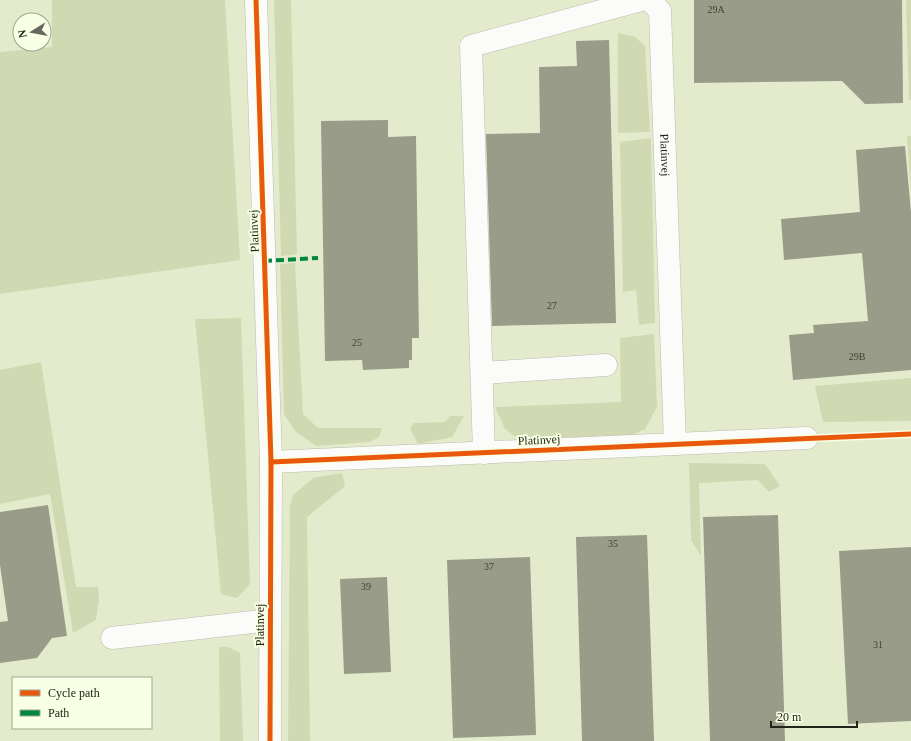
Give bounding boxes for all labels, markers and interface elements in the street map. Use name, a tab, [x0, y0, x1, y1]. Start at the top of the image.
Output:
house number: 29A	[707, 4, 725, 15]
north arrow	[12, 12, 52, 52]
text: N	[16, 29, 29, 39]
street label: Platinvej	[657, 133, 673, 177]
street label: Platinvej	[246, 209, 262, 253]
house number: 27	[547, 300, 557, 311]
house number: 25	[352, 337, 362, 348]
house number: 29B	[849, 351, 866, 362]
street label: Platinvej	[517, 432, 561, 448]
house number: 35	[608, 538, 618, 549]
house number: 37	[484, 561, 494, 572]
house number: 39	[361, 581, 371, 592]
street label: Platinvej	[253, 604, 267, 646]
house number: 31	[873, 639, 883, 650]
legend	[12, 677, 152, 729]
text: Cycle path	[48, 686, 100, 700]
scale bar	[771, 703, 857, 729]
text: Path	[48, 706, 69, 720]
text: 20 m	[777, 710, 802, 724]

